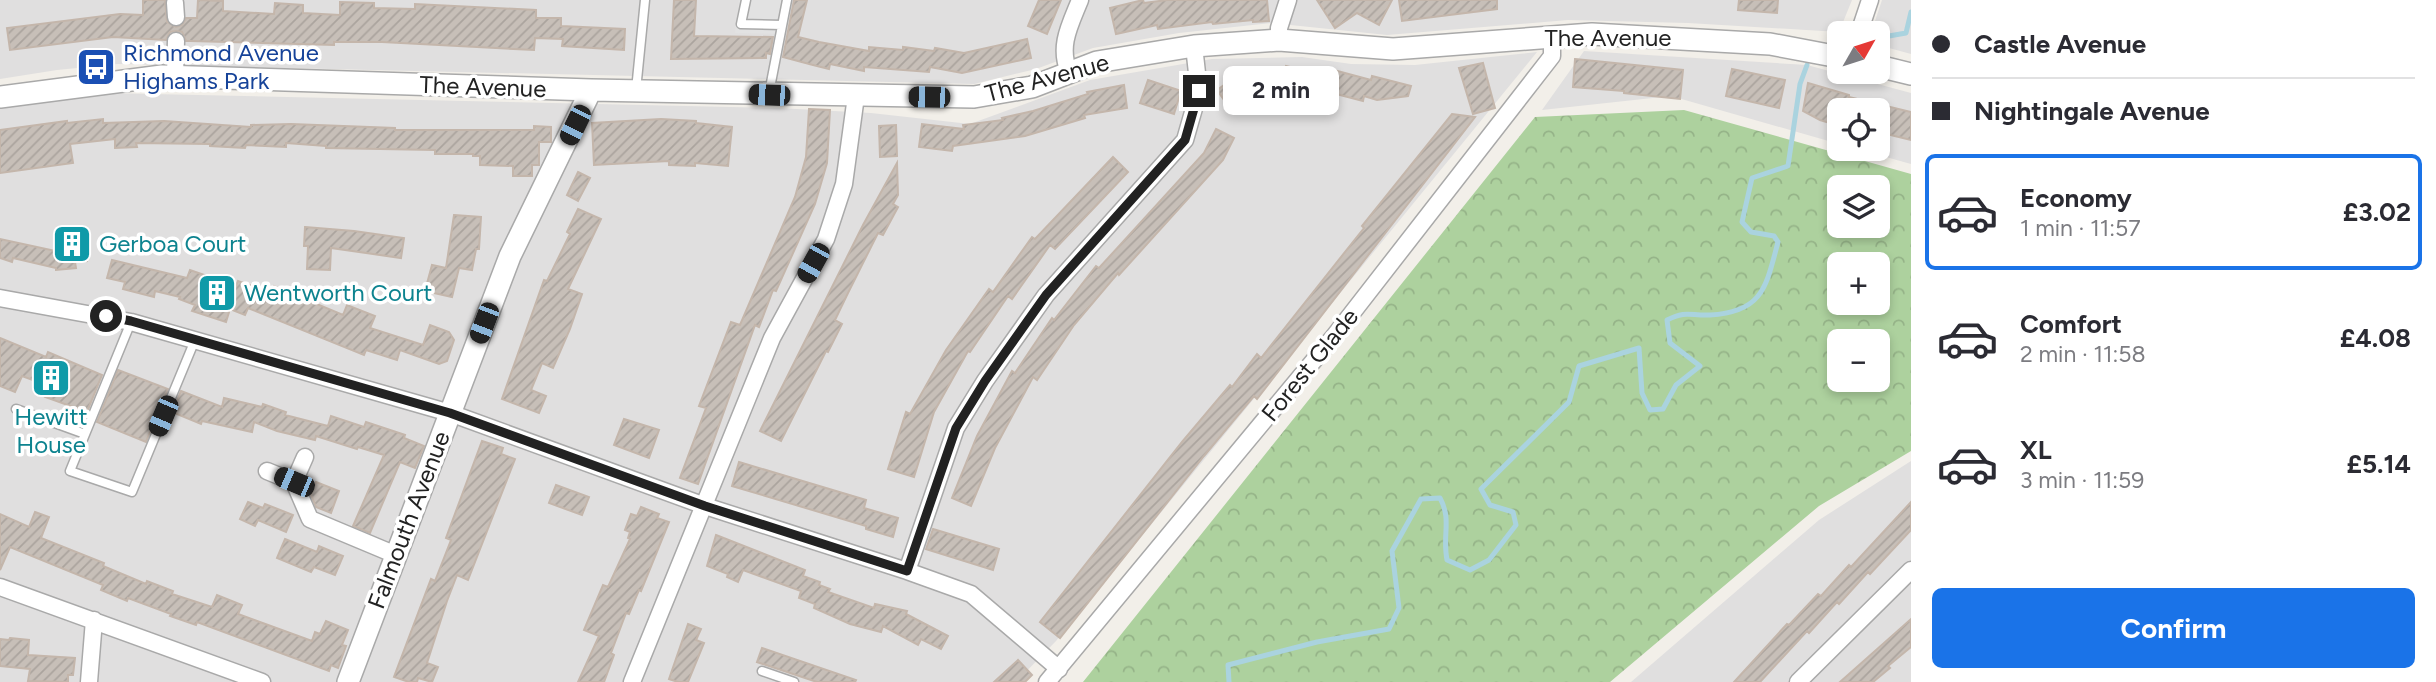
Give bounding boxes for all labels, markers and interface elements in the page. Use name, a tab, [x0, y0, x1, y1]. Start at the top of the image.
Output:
north arrow	[1827, 21, 1890, 84]
map controls	[1827, 21, 1890, 392]
street label: The Avenue	[1545, 23, 1671, 52]
text: Castle Avenue	[1974, 28, 2146, 60]
place label: Richmond Avenue Highams Park	[123, 38, 319, 95]
bus stop icon: Richmond Avenue Highams Park	[75, 46, 117, 88]
street label: The Avenue	[982, 47, 1112, 108]
callout: 2 min	[1224, 66, 1339, 116]
street label: The Avenue	[419, 70, 547, 103]
route end	[1183, 75, 1215, 107]
text: 2 min	[1252, 76, 1310, 104]
car	[748, 84, 791, 106]
car	[908, 86, 951, 108]
text: Nightingale Avenue	[1974, 95, 2210, 127]
button: locate	[1827, 98, 1890, 161]
car	[557, 102, 594, 148]
button: layers	[1827, 175, 1890, 238]
icon: car	[1936, 181, 1999, 244]
text: Economy	[2020, 182, 2132, 214]
text: £3.02	[2343, 196, 2411, 228]
text: 1 min · 11:57	[2020, 214, 2141, 242]
building icon: Gerboa Court	[51, 223, 93, 265]
place label: Gerboa Court	[99, 229, 246, 258]
car	[794, 240, 833, 286]
button: +	[1827, 252, 1890, 315]
building icon: Wentworth Court	[196, 272, 238, 314]
place label: Wentworth Court	[244, 278, 432, 307]
route start	[90, 300, 122, 332]
car	[467, 300, 502, 346]
street label: Forest Glade	[1255, 302, 1364, 427]
icon: car	[1936, 307, 1999, 370]
text: Comfort	[2020, 308, 2122, 340]
text: £4.08	[2340, 322, 2411, 354]
button: −	[1827, 329, 1890, 392]
text: 2 min · 11:58	[2020, 340, 2146, 368]
building icon: Hewitt House	[30, 357, 72, 399]
car	[146, 393, 181, 439]
place label: Hewitt House	[14, 402, 88, 459]
street label: Falmouth Avenue	[361, 427, 456, 613]
icon: car	[1936, 433, 1999, 496]
text: XL	[2020, 434, 2052, 466]
text: £5.14	[2347, 448, 2411, 480]
car	[271, 464, 318, 500]
text: 3 min · 11:59	[2020, 466, 2144, 494]
button: Confirm	[1932, 588, 2415, 668]

